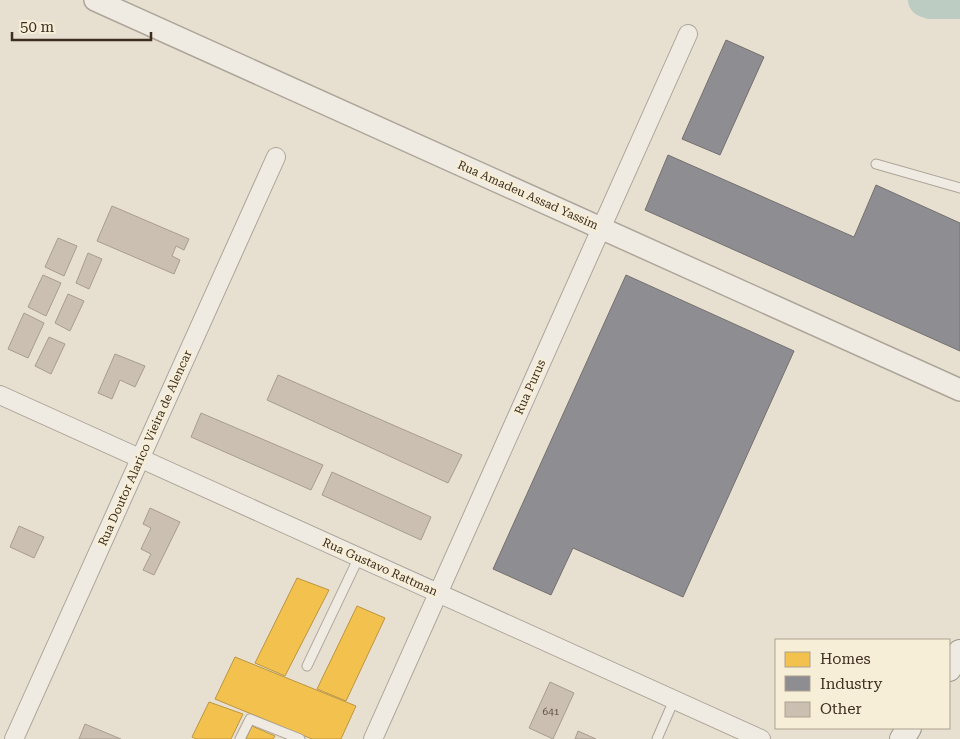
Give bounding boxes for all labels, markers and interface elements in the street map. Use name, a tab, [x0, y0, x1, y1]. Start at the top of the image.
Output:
scale bar	[12, 10, 151, 42]
text: 50 m	[20, 18, 55, 36]
street label: Rua Amadeu Assad Yassim	[456, 158, 601, 232]
street label: Rua Doutor Alarico Vieira de Alencar	[95, 348, 195, 548]
street label: Rua Purus	[512, 357, 548, 417]
street label: Rua Gustavo Rattman	[320, 535, 440, 599]
legend	[775, 639, 950, 729]
text: Homes	[820, 650, 871, 668]
text: Industry	[820, 675, 882, 693]
text: Other	[820, 700, 862, 718]
house number: 641	[543, 706, 560, 717]

